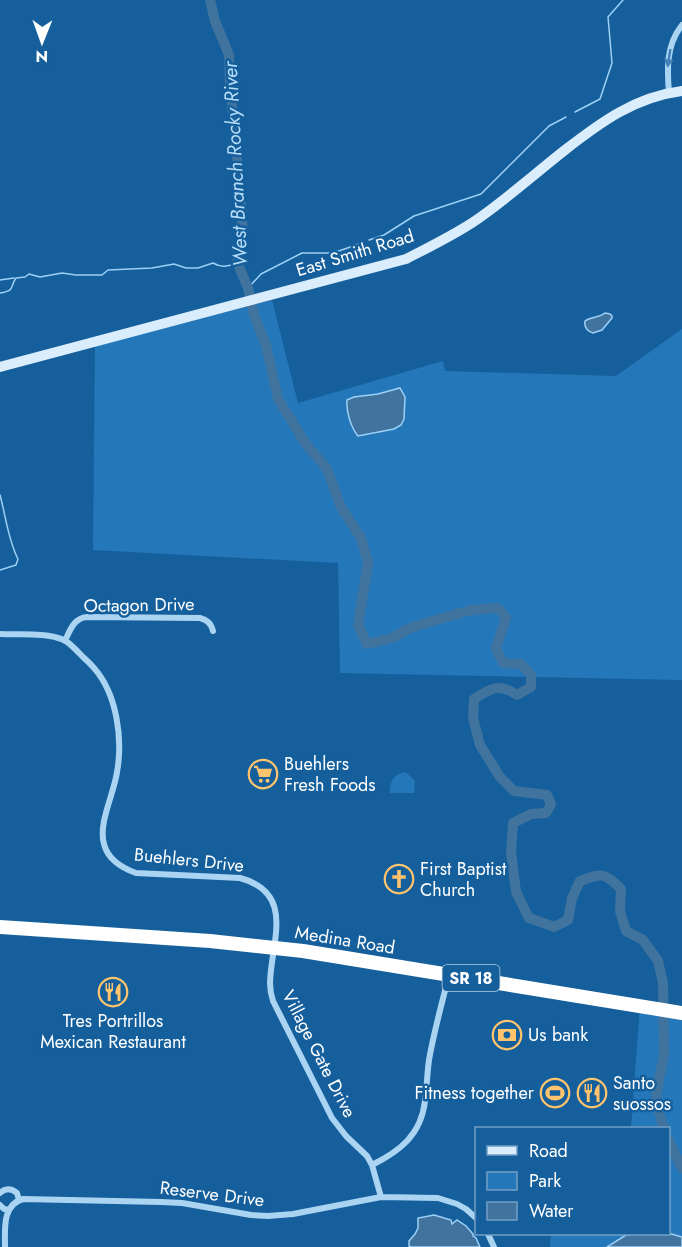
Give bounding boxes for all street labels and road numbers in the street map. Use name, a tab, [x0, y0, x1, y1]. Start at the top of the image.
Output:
street label: East Smith Road	[293, 223, 417, 283]
street label: Octagon Drive	[83, 591, 195, 619]
street label: Buehlers Drive	[133, 841, 245, 879]
street label: Medina Road	[293, 919, 397, 961]
road number: SR 18	[442, 965, 500, 991]
street label: Village Gate Drive	[276, 986, 362, 1122]
street label: Reserve Drive	[158, 1175, 266, 1213]

